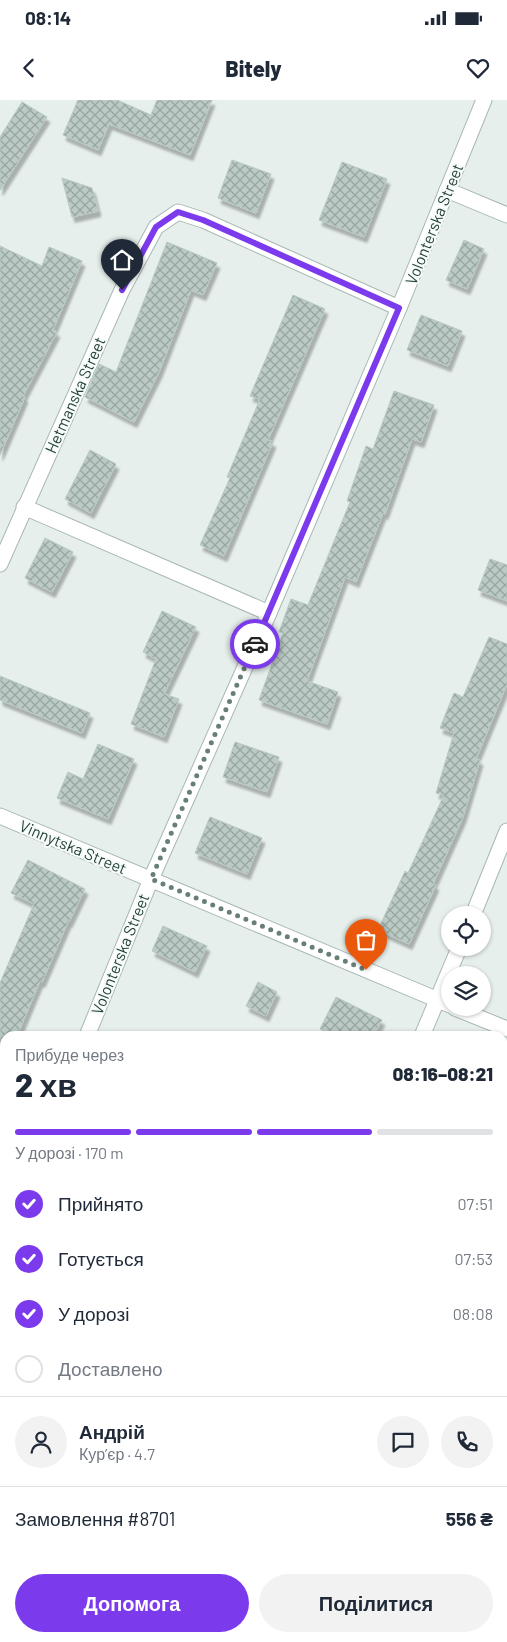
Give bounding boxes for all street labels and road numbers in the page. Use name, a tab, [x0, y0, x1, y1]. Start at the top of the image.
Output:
street label: Volonterska Street	[401, 160, 466, 287]
street label: Hetmanska Street	[40, 334, 109, 456]
street label: Vinnytska Street	[17, 815, 130, 878]
street label: Volonterska Street	[87, 890, 152, 1017]

